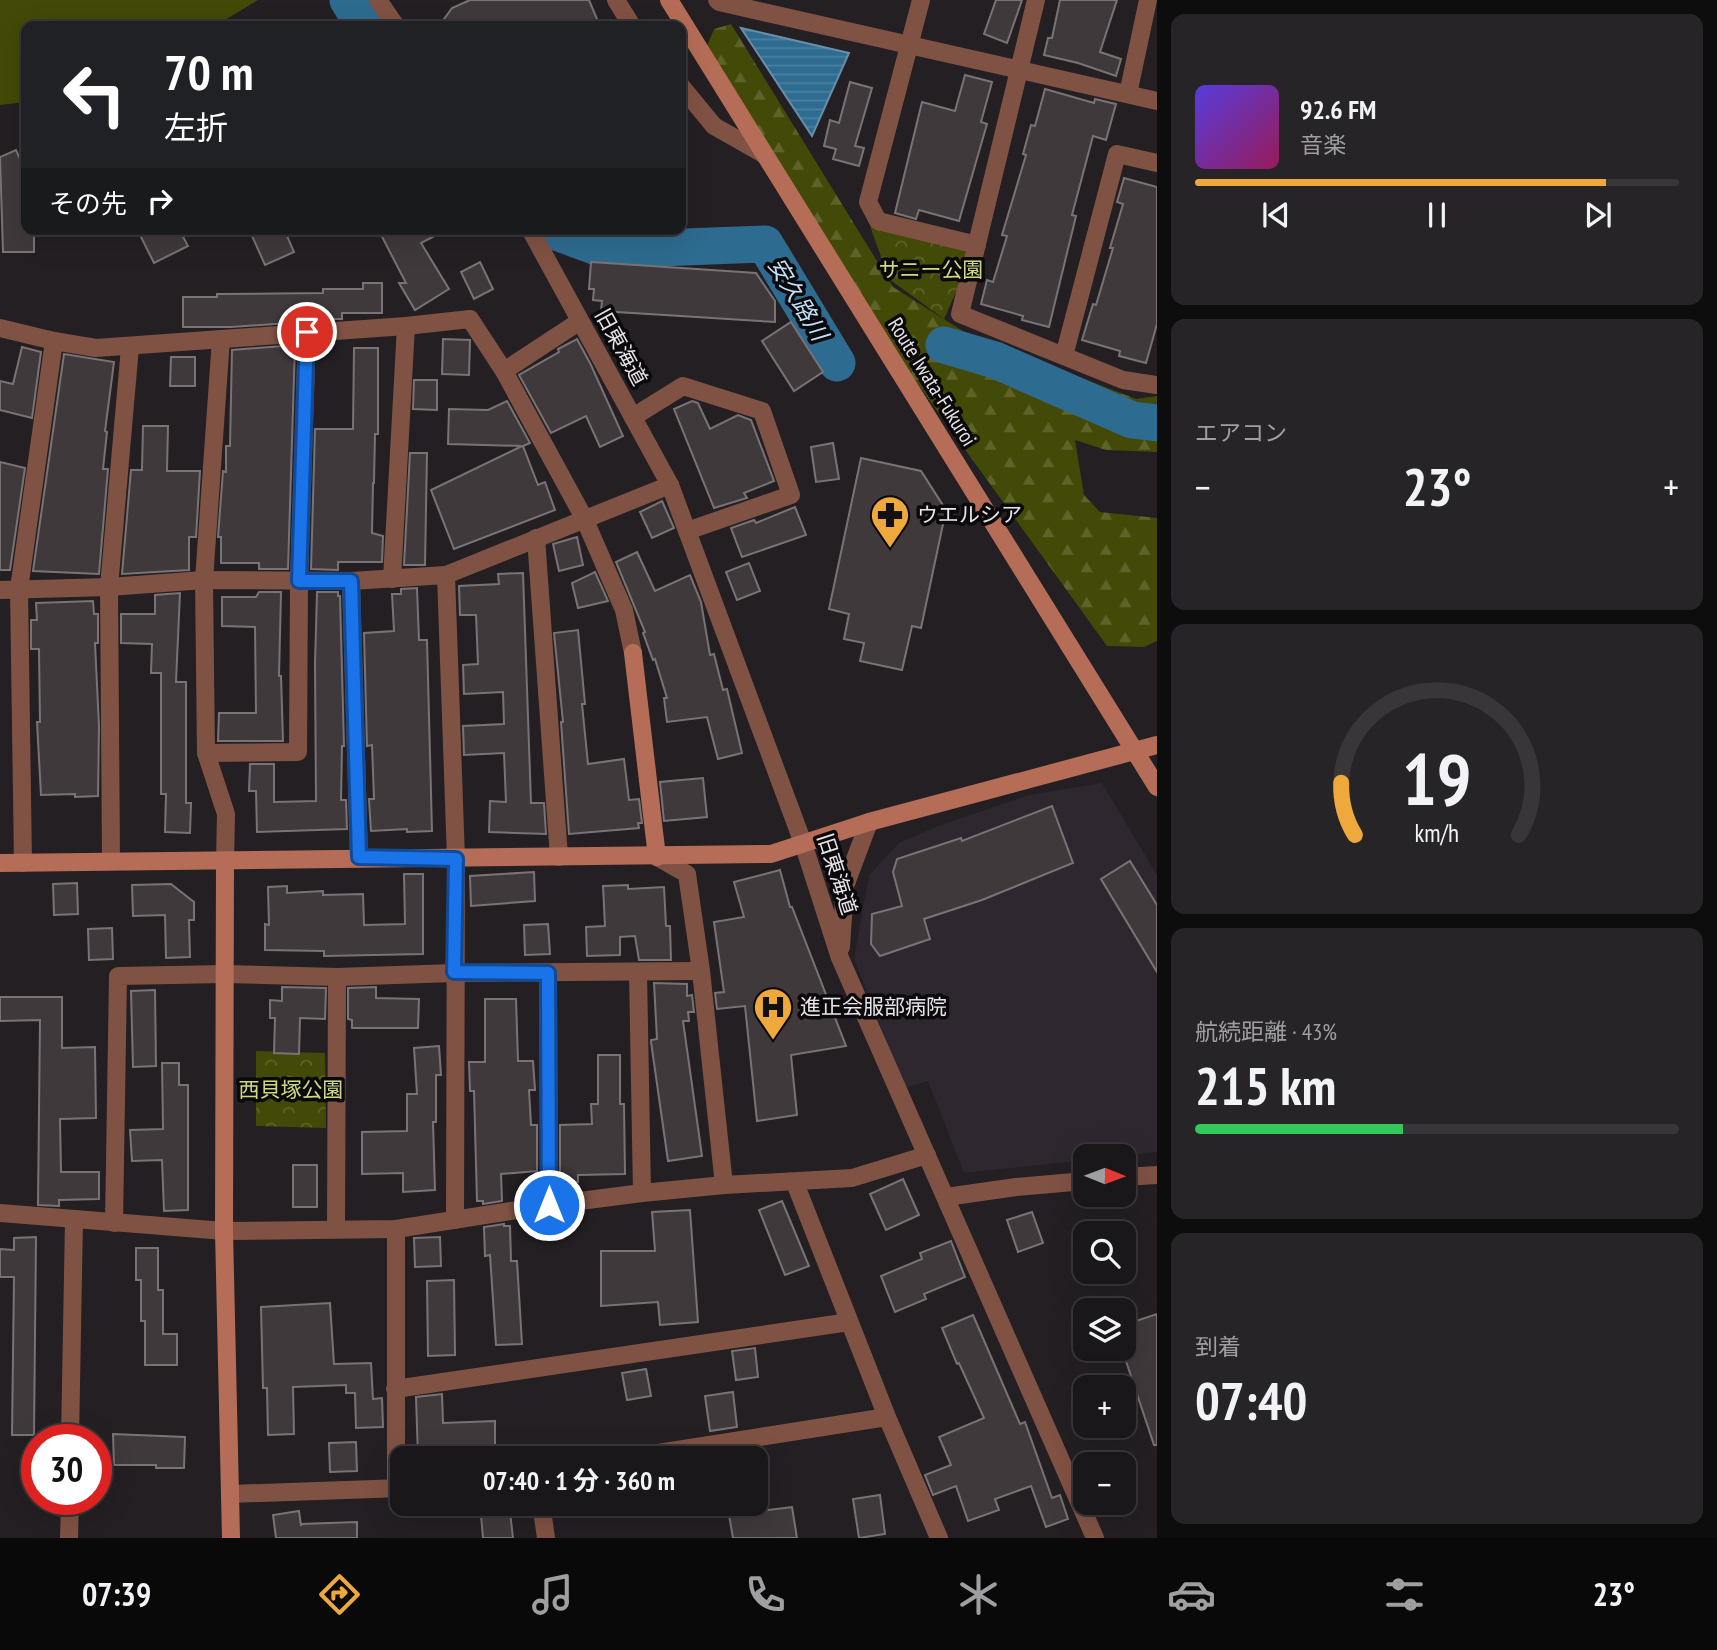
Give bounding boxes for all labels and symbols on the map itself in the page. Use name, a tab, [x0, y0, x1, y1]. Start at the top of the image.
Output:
water label: 安久路川	[762, 252, 836, 348]
park label: サニー公園	[879, 256, 984, 283]
pin	[277, 302, 337, 362]
street label: 旧東海道	[589, 303, 654, 390]
street label: Route Iwata-Fukuroi	[882, 312, 983, 451]
pharmacy icon: ウエルシア	[869, 494, 911, 549]
place label: ウエルシア	[917, 501, 1022, 528]
street label: 旧東海道	[812, 830, 863, 918]
hospital icon: 進正会服部病院	[752, 986, 794, 1041]
place label: 進正会服部病院	[800, 993, 947, 1020]
park label: 西貝塚公園	[239, 1076, 344, 1103]
north arrow	[1073, 1144, 1136, 1208]
position arrow	[512, 1168, 586, 1242]
speed limit sign: 30	[21, 1424, 112, 1515]

